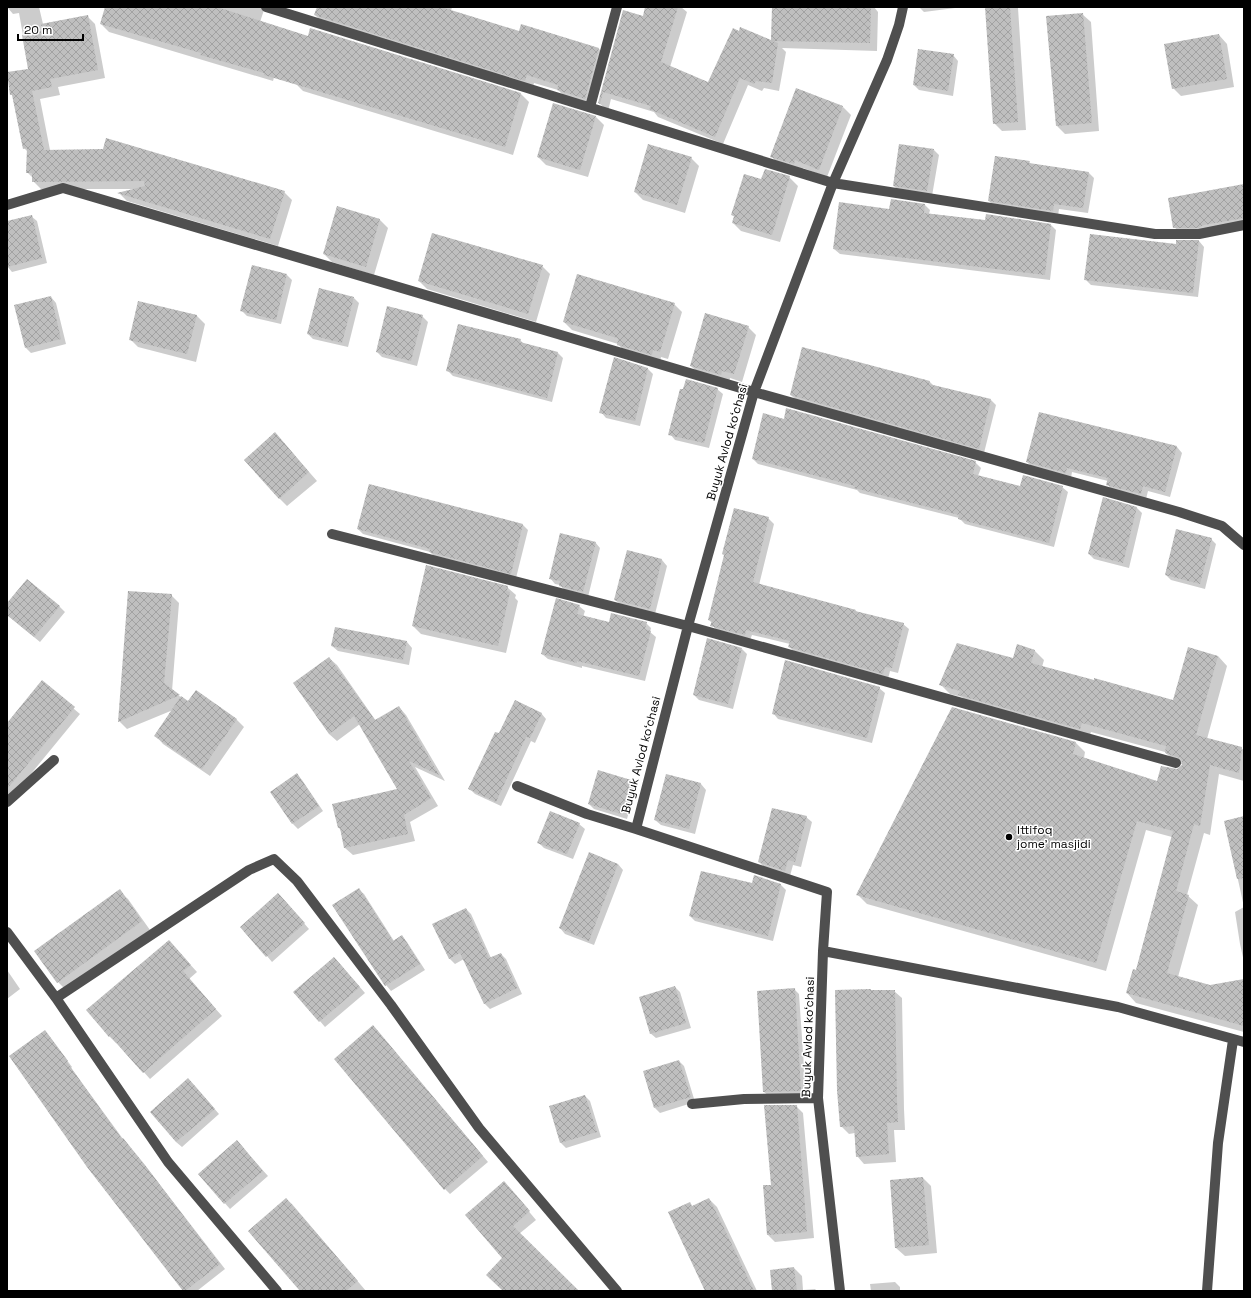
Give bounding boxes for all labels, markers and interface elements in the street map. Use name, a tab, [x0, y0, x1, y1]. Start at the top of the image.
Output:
scale bar	[18, 16, 83, 42]
text: 20 m	[24, 22, 52, 38]
street label: Buyuk Avlod koʻchasi	[703, 382, 751, 502]
street label: Buyuk Avlod koʻchasi	[618, 695, 664, 815]
place label: Ittifoq jome’ masjidi	[1016, 822, 1091, 852]
marker: Ittifoq jome’ masjidi	[1004, 832, 1014, 842]
street label: Buyuk Avlod koʻchasi	[798, 976, 818, 1098]

